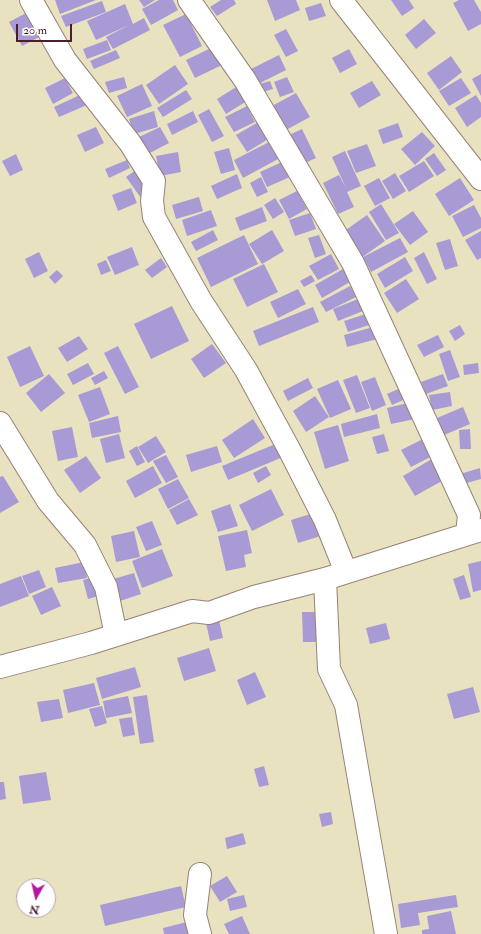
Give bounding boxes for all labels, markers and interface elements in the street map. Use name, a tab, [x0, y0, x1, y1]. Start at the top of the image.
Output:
scale bar	[18, 16, 74, 42]
text: 20 m	[23, 23, 47, 38]
north arrow	[16, 878, 56, 918]
text: N	[29, 902, 40, 917]

